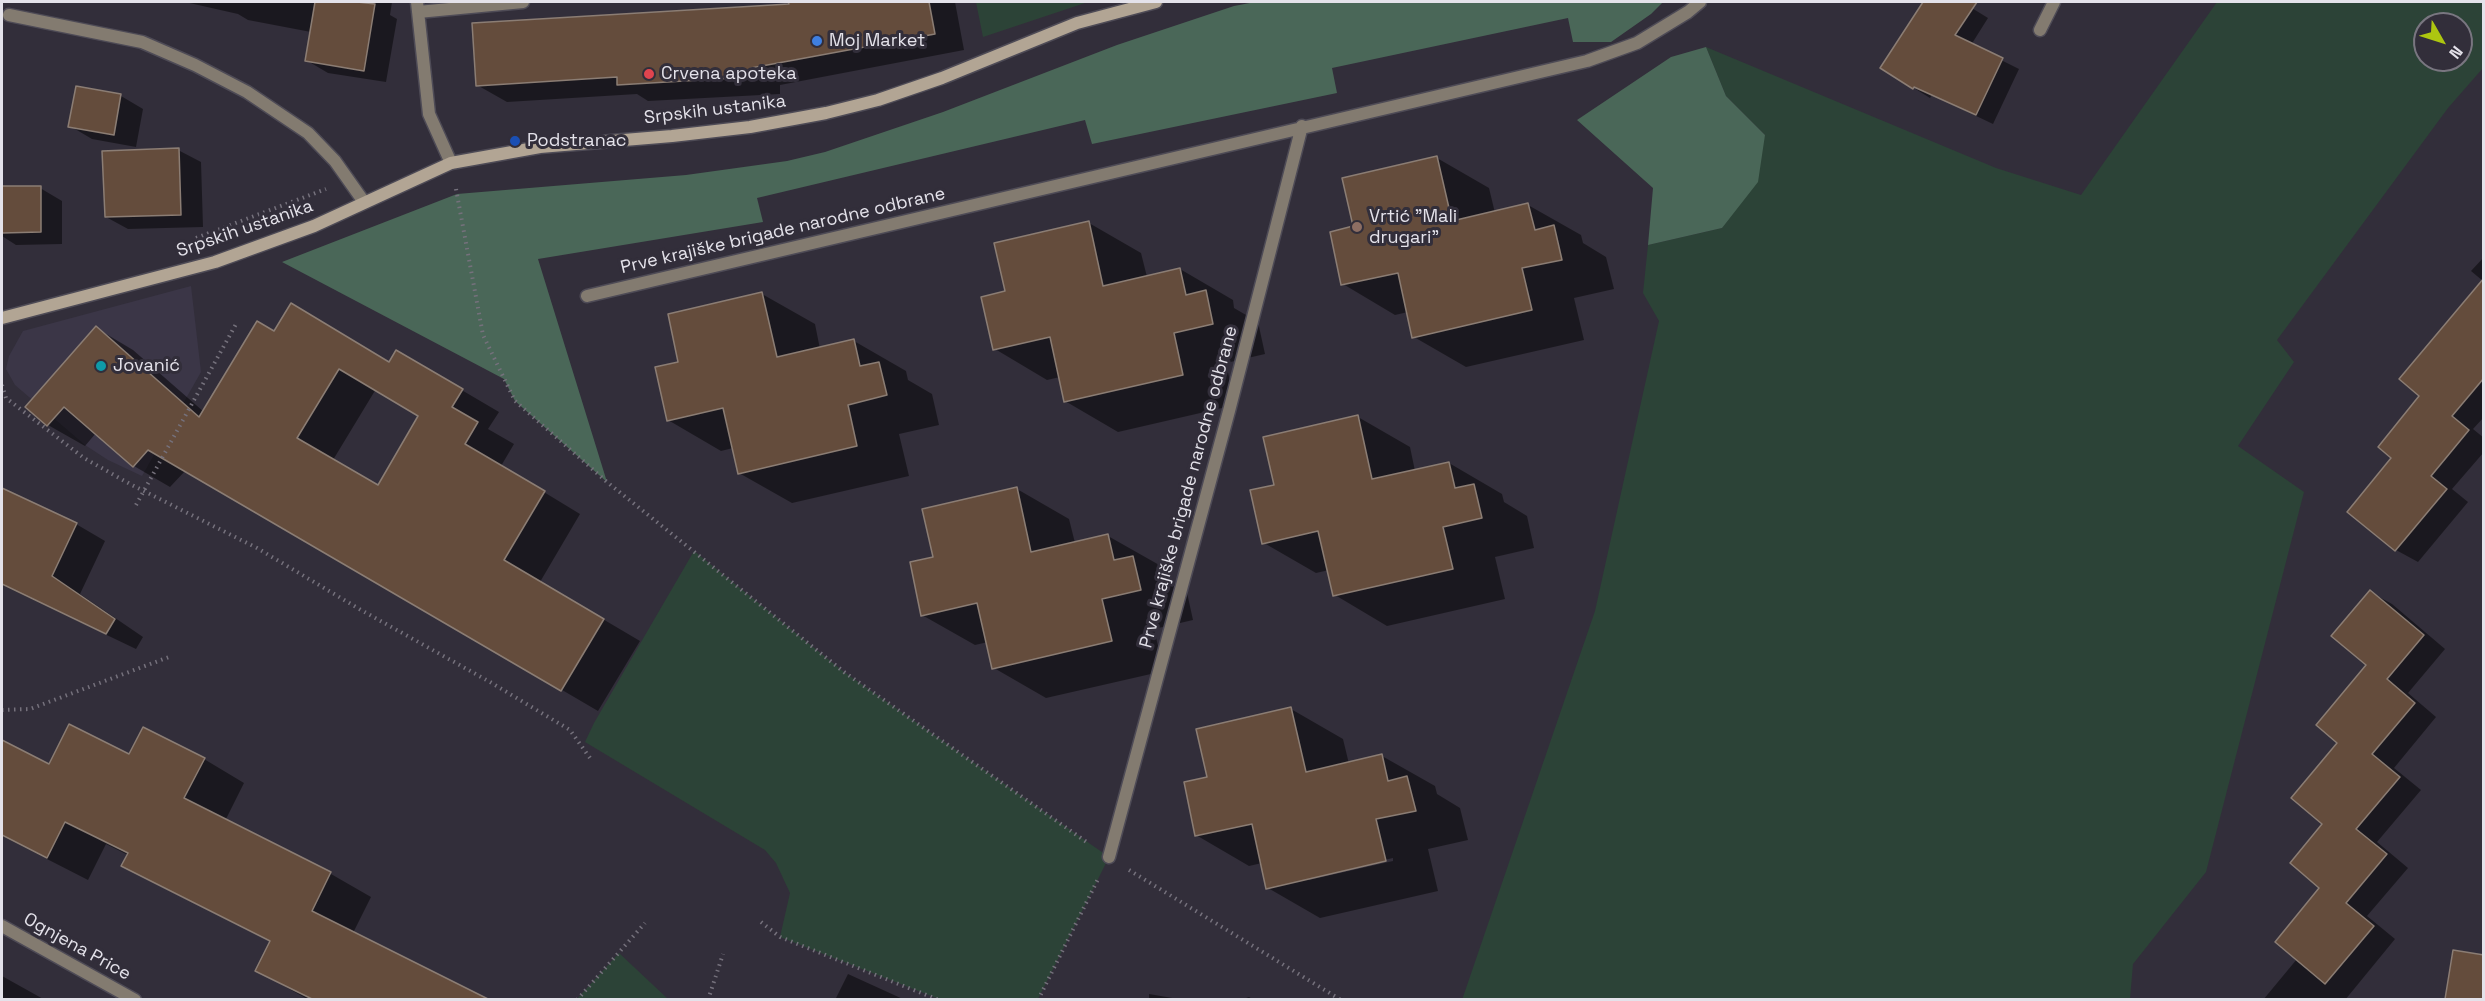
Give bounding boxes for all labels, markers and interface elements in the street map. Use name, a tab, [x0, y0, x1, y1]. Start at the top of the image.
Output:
north arrow	[2413, 12, 2473, 72]
place label: Moj Market	[829, 30, 925, 52]
marker: Moj Market	[810, 34, 824, 48]
text: N	[2444, 42, 2467, 63]
place label: Crvena apoteka	[661, 63, 796, 85]
marker: Crvena apoteka	[642, 67, 656, 81]
street label: Srpskih ustanika	[643, 91, 787, 129]
place label: Podstranac	[527, 130, 627, 152]
marker: Podstranac	[508, 134, 522, 148]
street label: Prve krajiške brigade narodne odbrane	[619, 183, 947, 279]
street label: Srpskih ustanika	[174, 196, 316, 262]
place label: Vrtić "Mali drugari"	[1369, 206, 1457, 248]
marker: Vrtić "Mali drugari"	[1350, 220, 1364, 234]
street label: Prve krajiške brigade narodne odbrane	[1136, 324, 1242, 650]
place label: Jovanić	[113, 355, 180, 377]
marker: Jovanić	[94, 359, 108, 373]
street label: Ognjena Price	[20, 909, 134, 985]

